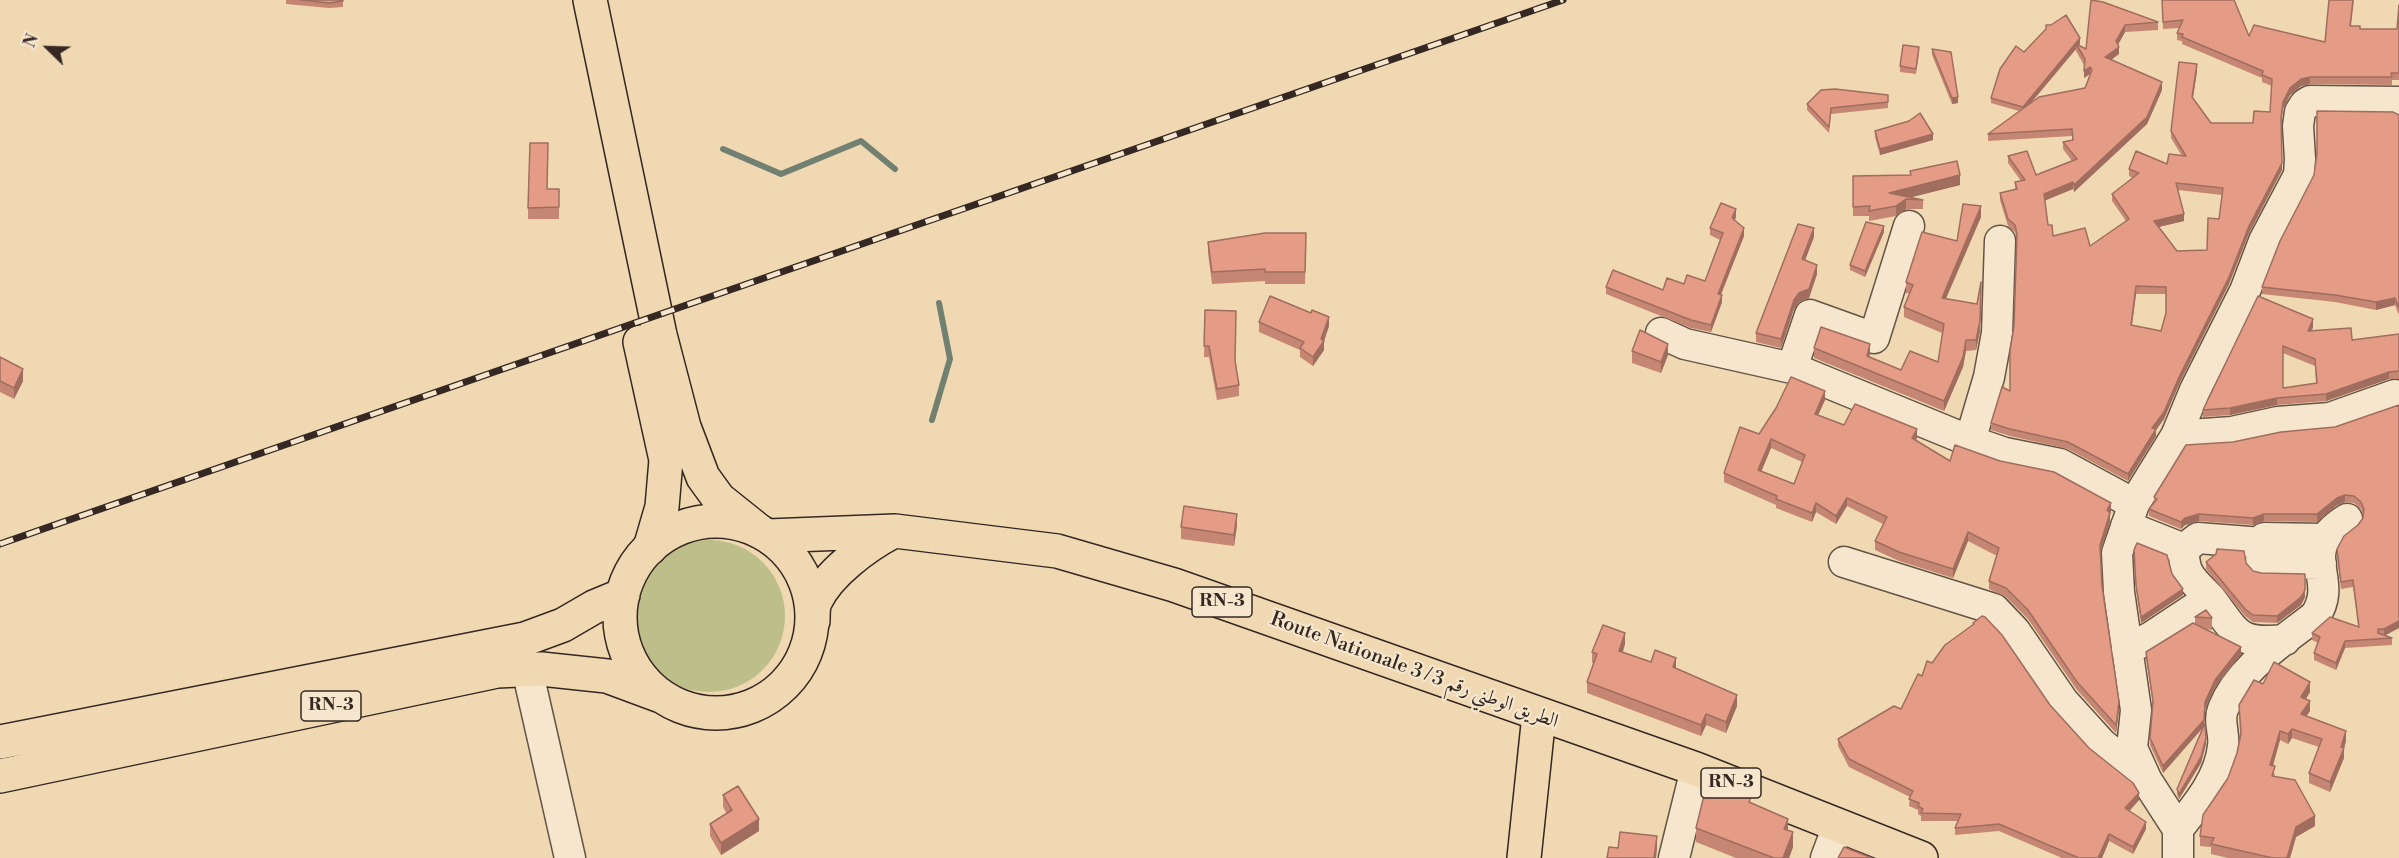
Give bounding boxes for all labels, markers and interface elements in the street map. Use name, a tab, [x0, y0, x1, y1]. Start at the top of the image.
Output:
north arrow	[18, 18, 78, 78]
text: N	[20, 31, 43, 51]
road number: RN-3	[1192, 587, 1252, 617]
street label: Route Nationale 3 / الطريق الوطني رقم 3	[1267, 608, 1561, 734]
road number: RN-3	[301, 691, 361, 721]
road number: RN-3	[1701, 768, 1761, 798]

